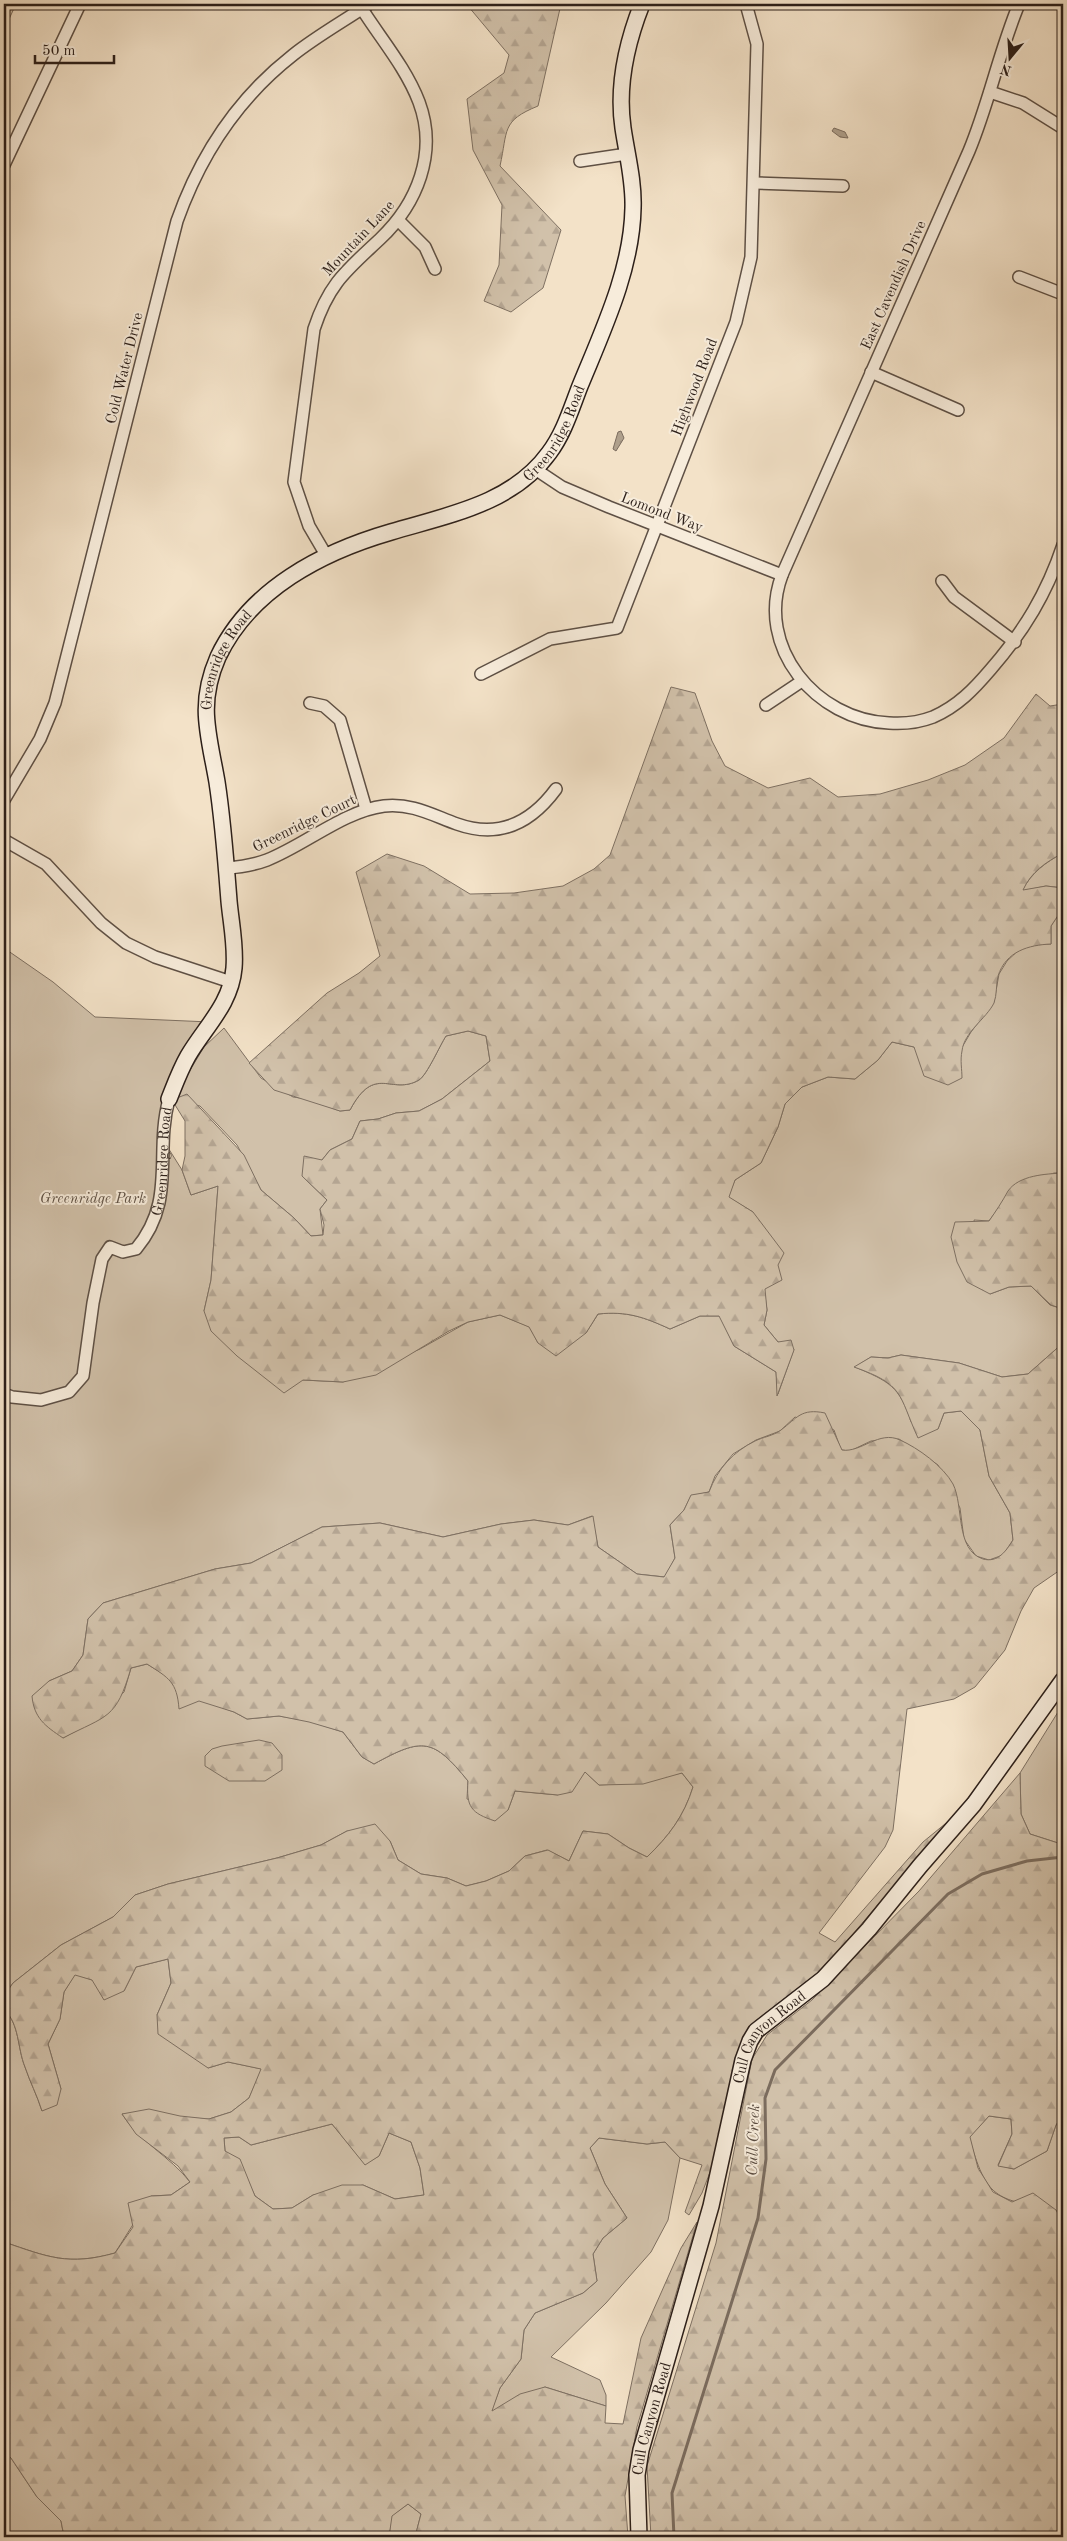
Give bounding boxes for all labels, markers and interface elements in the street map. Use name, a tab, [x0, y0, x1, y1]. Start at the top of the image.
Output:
scale bar	[35, 32, 114, 64]
north arrow	[984, 32, 1034, 82]
text: 50 m	[42, 44, 76, 59]
text: N	[999, 61, 1014, 78]
street label: Mountain Lane	[320, 198, 398, 280]
street label: East Cavendish Drive	[859, 219, 930, 352]
street label: Cold Water Drive	[104, 311, 147, 426]
street label: Highwood Road	[670, 336, 721, 438]
street label: Greenridge Road	[521, 383, 589, 485]
street label: Lomond Way	[618, 491, 705, 536]
street label: Greenridge Road	[200, 608, 255, 711]
street label: Greenridge Court	[251, 793, 359, 856]
street label: Greenridge Road	[150, 1106, 176, 1218]
park label: Greenridge Park	[40, 1192, 146, 1207]
street label: Cull Canyon Road	[732, 1989, 810, 2085]
water label: Cull Creek	[745, 2104, 763, 2176]
street label: Cull Canyon Road	[631, 2361, 675, 2477]

